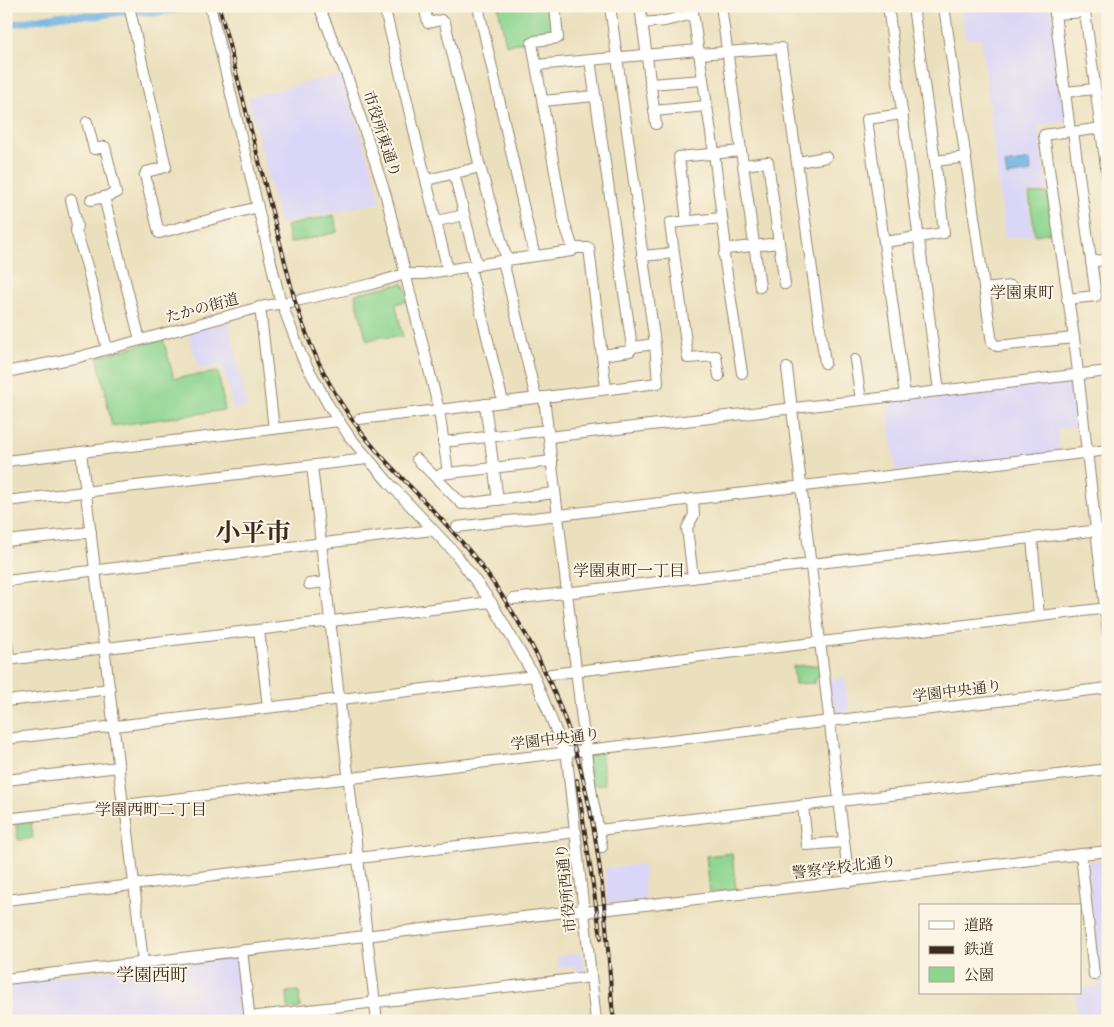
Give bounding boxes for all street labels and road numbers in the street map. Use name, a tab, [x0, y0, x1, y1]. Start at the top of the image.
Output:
street label: 市役所東通り	[360, 88, 404, 180]
street label: たかの街道	[163, 290, 241, 326]
street label: 学園中央通り	[911, 677, 1003, 705]
street label: 学園中央通り	[509, 725, 601, 753]
street label: 市役所西通り	[552, 842, 580, 934]
street label: 警察学校北通り	[791, 852, 897, 882]

